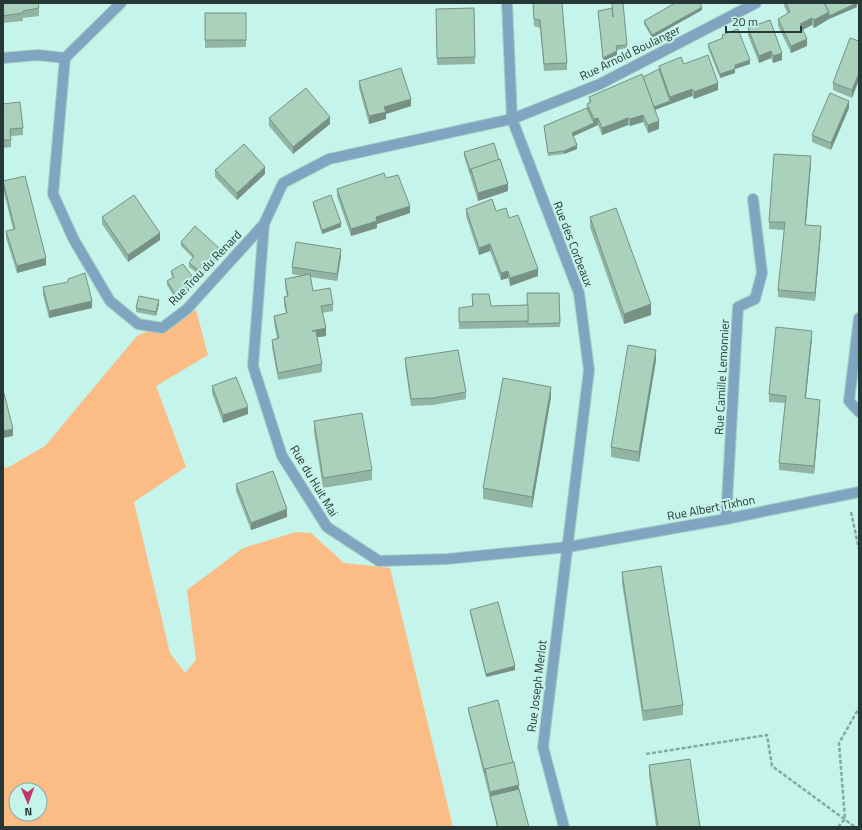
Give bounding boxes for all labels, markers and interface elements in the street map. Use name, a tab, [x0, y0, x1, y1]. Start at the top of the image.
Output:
scale bar	[726, 8, 801, 34]
text: 20 m	[732, 12, 758, 31]
street label: Rue Arnold Boulanger	[576, 20, 683, 85]
street label: Rue des Corbeaux	[548, 198, 599, 290]
street label: Rue Trou du Renard	[164, 226, 246, 310]
street label: Rue Camille Lemonnier	[709, 319, 734, 435]
street label: Rue du Huit Mai	[286, 441, 343, 520]
street label: Rue Albert Tixhon	[665, 490, 757, 525]
street label: Rue Joseph Merlot	[521, 638, 552, 733]
north arrow	[8, 782, 48, 822]
text: N	[24, 804, 32, 820]

